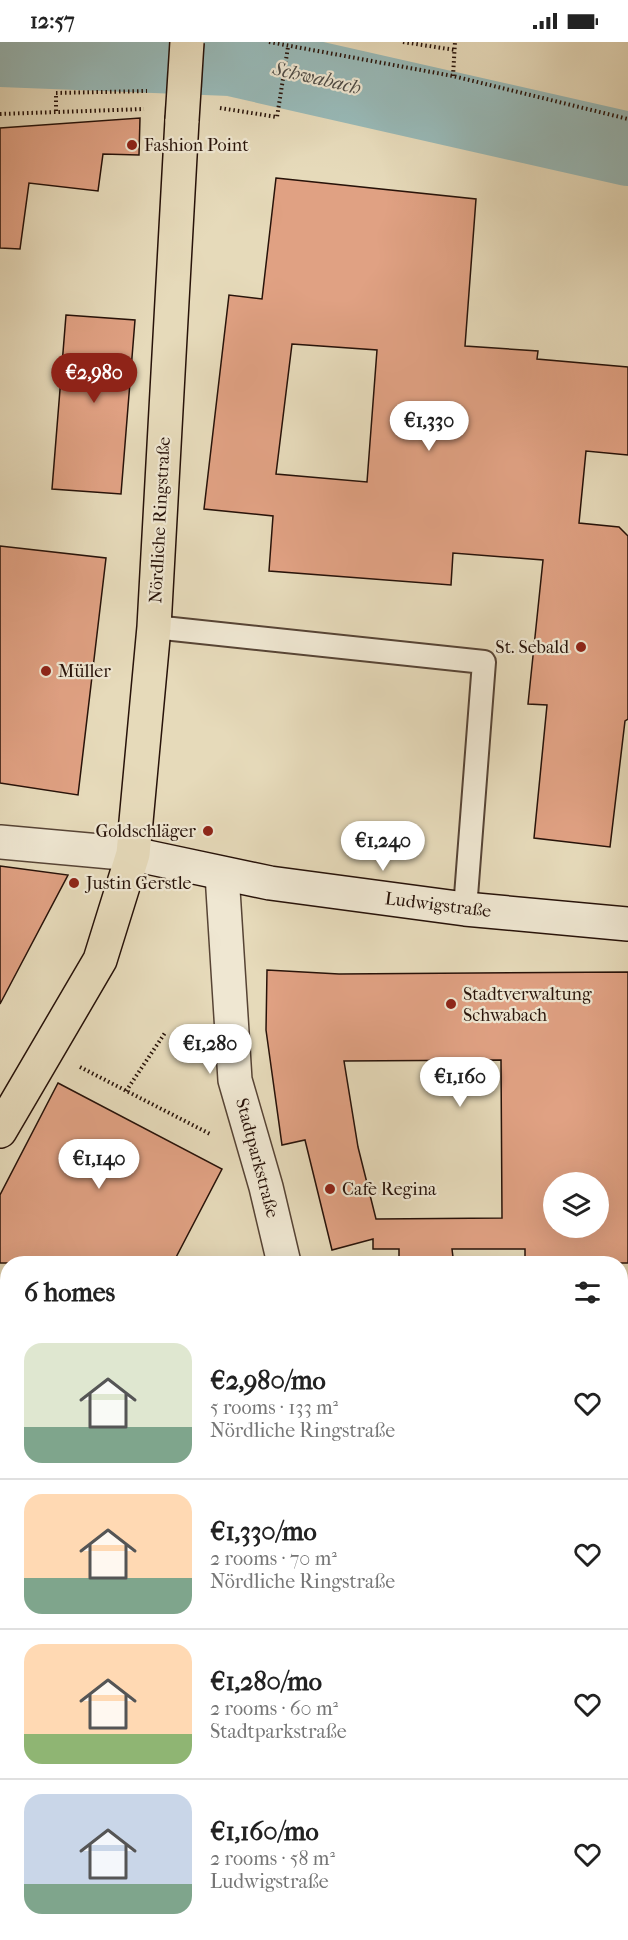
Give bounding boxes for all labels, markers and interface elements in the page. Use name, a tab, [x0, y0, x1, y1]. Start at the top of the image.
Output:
text: 12:57	[30, 8, 75, 34]
water label: Schwabach	[270, 56, 363, 99]
place label: Fashion Point	[144, 135, 249, 156]
marker: Fashion Point	[125, 138, 139, 152]
pin: €2,980	[45, 353, 143, 404]
text: €2,980	[65, 361, 123, 384]
pin: €1,330	[380, 401, 478, 452]
text: €1,330	[404, 409, 454, 432]
street label: Nördliche Ringstraße	[145, 436, 175, 604]
place label: St. Sebald	[495, 637, 569, 658]
marker: St. Sebald	[574, 640, 588, 654]
place label: Müller	[58, 661, 111, 682]
marker: Müller	[39, 664, 53, 678]
place label: Goldschläger	[96, 821, 196, 842]
pin: €1,240	[334, 821, 432, 872]
marker: Goldschläger	[201, 824, 215, 838]
text: €1,240	[355, 829, 411, 852]
place label: Justin Gerstle	[84, 873, 192, 894]
marker: Justin Gerstle	[67, 876, 81, 890]
street label: Ludwigstraße	[384, 888, 492, 922]
place label: Stadtverwaltung Schwabach	[463, 984, 592, 1026]
marker: Stadtverwaltung Schwabach	[444, 997, 458, 1011]
pin: €1,280	[161, 1024, 259, 1075]
text: €1,280	[183, 1032, 237, 1055]
pin: €1,160	[411, 1057, 509, 1108]
text: €1,160	[434, 1065, 486, 1088]
street label: Stadtparkstraße	[231, 1096, 283, 1220]
pin: €1,140	[50, 1139, 148, 1190]
text: €1,140	[72, 1147, 126, 1170]
map controls	[543, 1172, 609, 1238]
button: layers	[543, 1172, 609, 1238]
place label: Cafe Regina	[342, 1179, 437, 1200]
marker: Cafe Regina	[323, 1182, 337, 1196]
icon: filters	[571, 1276, 604, 1309]
text: 6 homes	[24, 1277, 115, 1308]
text: €2,980/mo	[210, 1365, 326, 1396]
icon: home	[72, 1367, 144, 1439]
icon: heart	[571, 1387, 604, 1420]
text: 5 rooms · 133 m²	[210, 1396, 338, 1419]
text: Nördliche Ringstraße	[210, 1419, 395, 1442]
text: €1,330/mo	[210, 1516, 317, 1547]
icon: home	[72, 1518, 144, 1590]
icon: heart	[571, 1538, 604, 1571]
text: 2 rooms · 70 m²	[210, 1547, 337, 1570]
text: Nördliche Ringstraße	[210, 1570, 395, 1593]
text: €1,280/mo	[210, 1666, 322, 1697]
icon: home	[72, 1668, 144, 1740]
icon: heart	[571, 1688, 604, 1721]
text: 2 rooms · 60 m²	[210, 1697, 338, 1720]
text: Stadtparkstraße	[210, 1720, 347, 1743]
text: €1,160/mo	[210, 1816, 319, 1847]
icon: home	[72, 1818, 144, 1890]
icon: heart	[571, 1838, 604, 1871]
text: 2 rooms · 58 m²	[210, 1847, 335, 1870]
text: Ludwigstraße	[210, 1870, 329, 1893]

